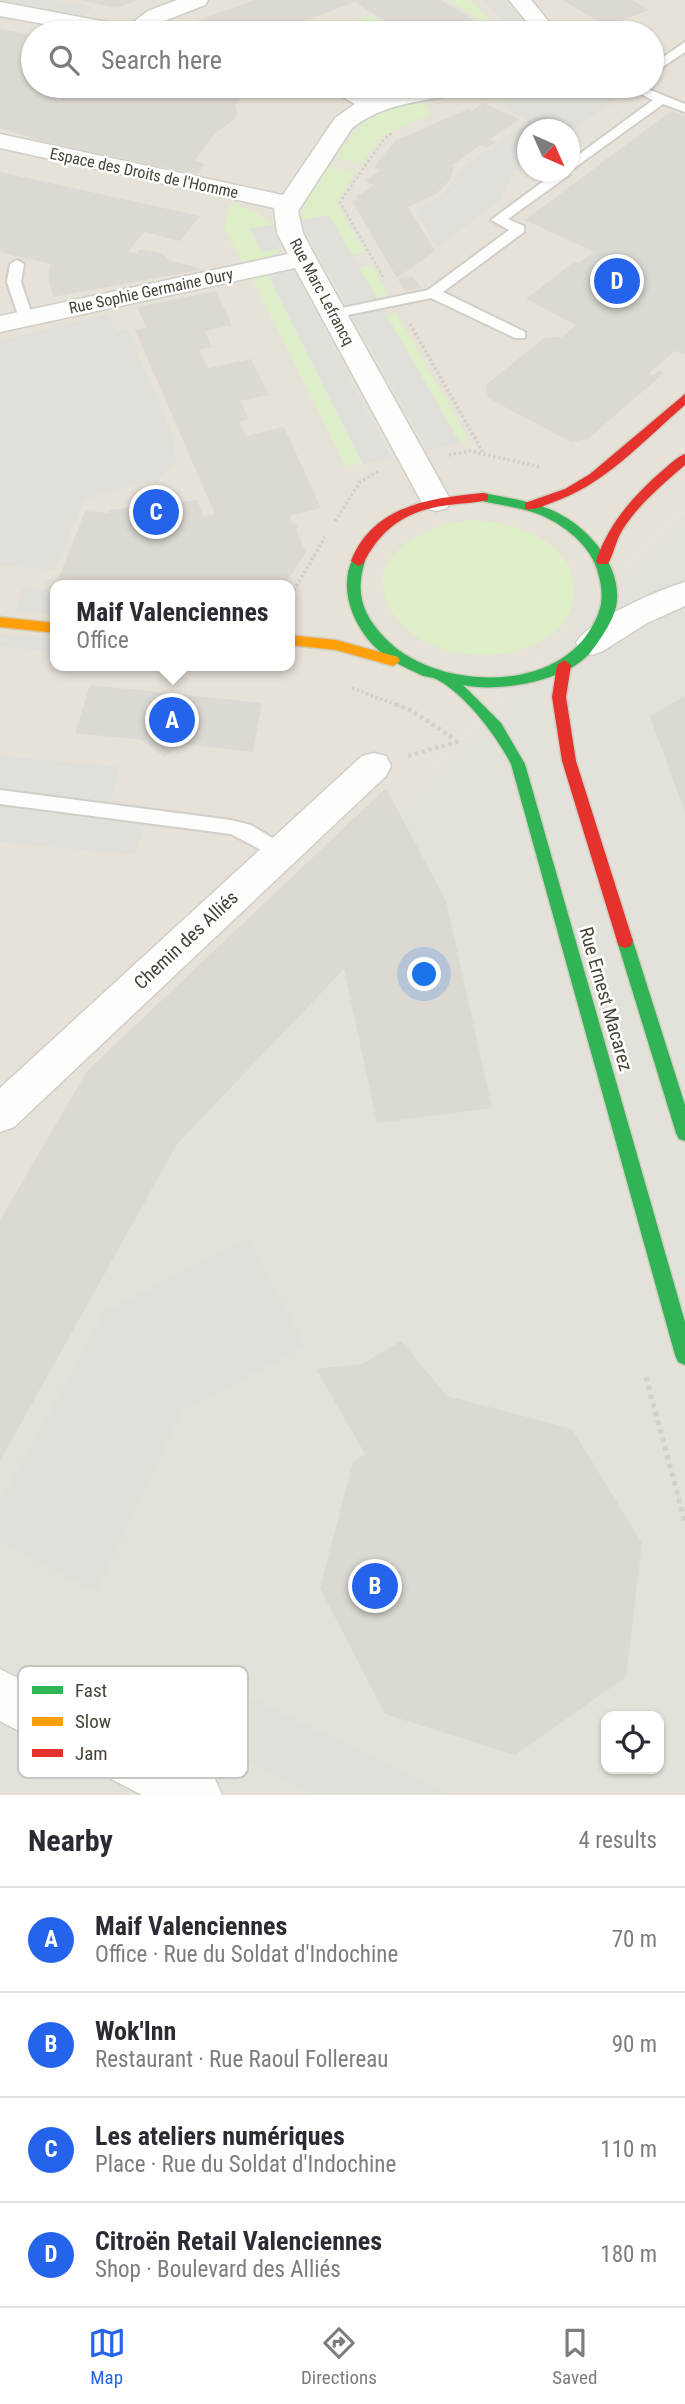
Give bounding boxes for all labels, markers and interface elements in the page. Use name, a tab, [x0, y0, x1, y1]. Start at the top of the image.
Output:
search box	[21, 21, 664, 98]
icon: search	[45, 41, 83, 79]
text: Search here	[101, 45, 222, 75]
north arrow	[517, 119, 580, 182]
street label: Espace des Droits de l'Homme	[48, 144, 240, 202]
street label: Rue Marc Lefrancq	[286, 235, 358, 349]
pin: D	[594, 255, 640, 307]
street label: Rue Sophie Germaine Oury	[67, 264, 235, 318]
pin: C	[133, 486, 179, 538]
popup	[50, 580, 295, 671]
text: Maif Valenciennes	[76, 597, 269, 627]
text: Office	[76, 627, 129, 654]
pin: A	[149, 694, 195, 746]
street label: Chemin des Alliés	[129, 886, 243, 994]
street label: Rue Ernest Macarez	[574, 924, 638, 1074]
your location	[407, 957, 441, 991]
pin: B	[352, 1560, 398, 1612]
legend	[18, 1666, 248, 1778]
text: Fast	[75, 1679, 107, 1702]
text: Slow	[75, 1710, 111, 1733]
map controls	[601, 1711, 664, 1774]
button: locate	[601, 1711, 664, 1774]
text: Jam	[75, 1742, 108, 1765]
text: Nearby	[28, 1823, 113, 1858]
text: 4 results	[579, 1827, 657, 1854]
text: Maif Valenciennes	[95, 1911, 287, 1941]
text: A	[44, 1926, 58, 1953]
text: 70 m	[612, 1926, 657, 1953]
text: Office · Rue du Soldat d'Indochine	[95, 1941, 398, 1968]
text: Wok'Inn	[95, 2016, 176, 2046]
text: B	[45, 2031, 57, 2058]
text: 90 m	[612, 2031, 657, 2058]
text: Restaurant · Rue Raoul Follereau	[95, 2046, 388, 2073]
text: Les ateliers numériques	[95, 2121, 345, 2151]
text: C	[44, 2136, 58, 2163]
text: 110 m	[600, 2136, 657, 2163]
text: Place · Rue du Soldat d'Indochine	[95, 2151, 396, 2178]
text: Citroën Retail Valenciennes	[95, 2226, 382, 2256]
text: D	[45, 2241, 58, 2268]
text: 180 m	[600, 2241, 657, 2268]
text: Shop · Boulevard des Alliés	[95, 2256, 341, 2283]
tab: Map	[88, 2324, 126, 2389]
tab: Directions	[301, 2324, 377, 2389]
tab: Saved	[552, 2324, 597, 2389]

